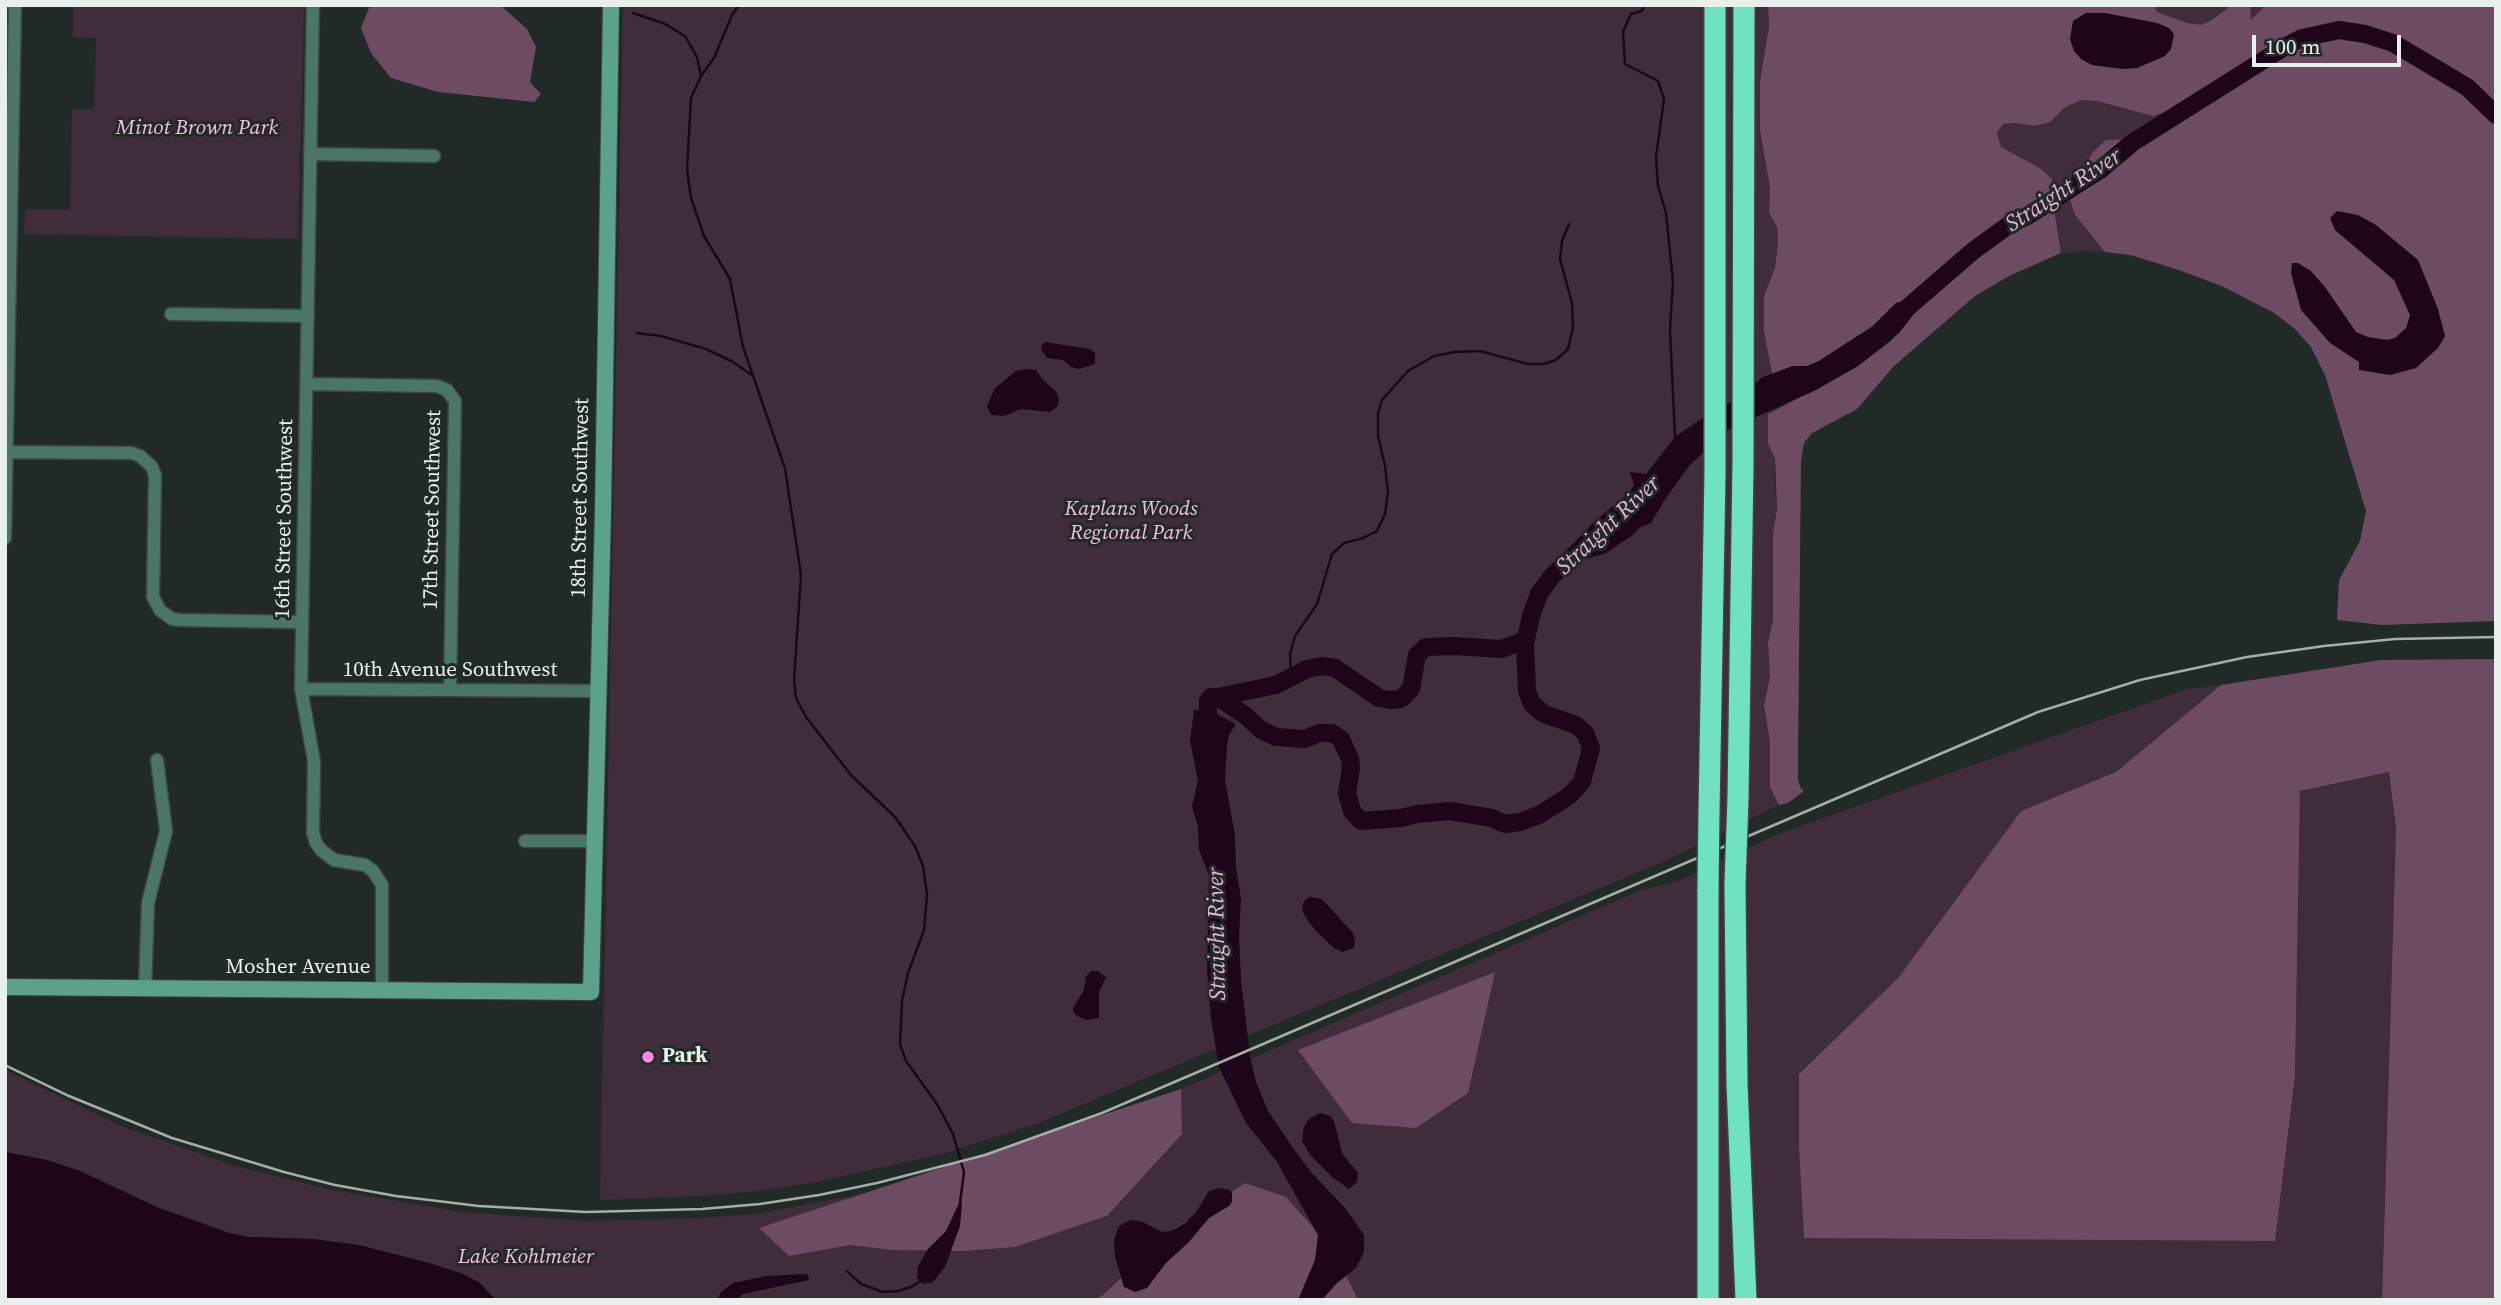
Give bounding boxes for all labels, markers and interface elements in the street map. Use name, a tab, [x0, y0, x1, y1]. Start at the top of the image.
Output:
scale bar	[2256, 21, 2405, 65]
text: 100 m	[2265, 32, 2320, 61]
park label: Minot Brown Park	[116, 116, 278, 142]
water label: Straight River	[2001, 143, 2127, 239]
street label: 18th Street Southwest	[567, 398, 595, 598]
street label: 17th Street Southwest	[419, 410, 447, 610]
street label: 16th Street Southwest	[271, 419, 299, 619]
water label: Straight River	[1551, 471, 1667, 581]
park label: Kaplans Woods Regional Park	[1065, 497, 1197, 547]
street label: 10th Avenue Southwest	[343, 658, 557, 684]
water label: Straight River	[1203, 867, 1233, 1001]
street label: Mosher Avenue	[225, 955, 371, 981]
place label: Park	[662, 1044, 707, 1070]
marker: Park	[640, 1049, 656, 1065]
park label: Lake Kohlmeier	[458, 1245, 594, 1271]

